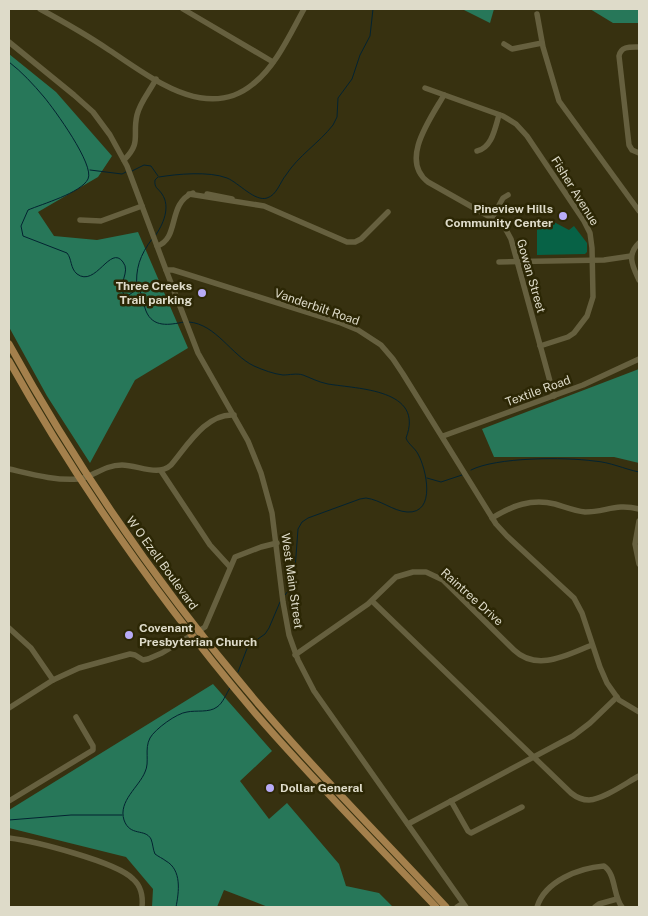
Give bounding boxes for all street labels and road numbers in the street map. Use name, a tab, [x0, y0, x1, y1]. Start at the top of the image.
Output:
street label: Fisher Avenue	[548, 154, 602, 228]
street label: Gowan Street	[514, 237, 548, 315]
street label: Vanderbilt Road	[273, 286, 361, 328]
street label: Textile Road	[504, 373, 572, 409]
street label: W O Ezell Boulevard	[123, 513, 201, 613]
street label: West Main Street	[278, 532, 306, 630]
street label: Raintree Drive	[438, 565, 506, 629]

